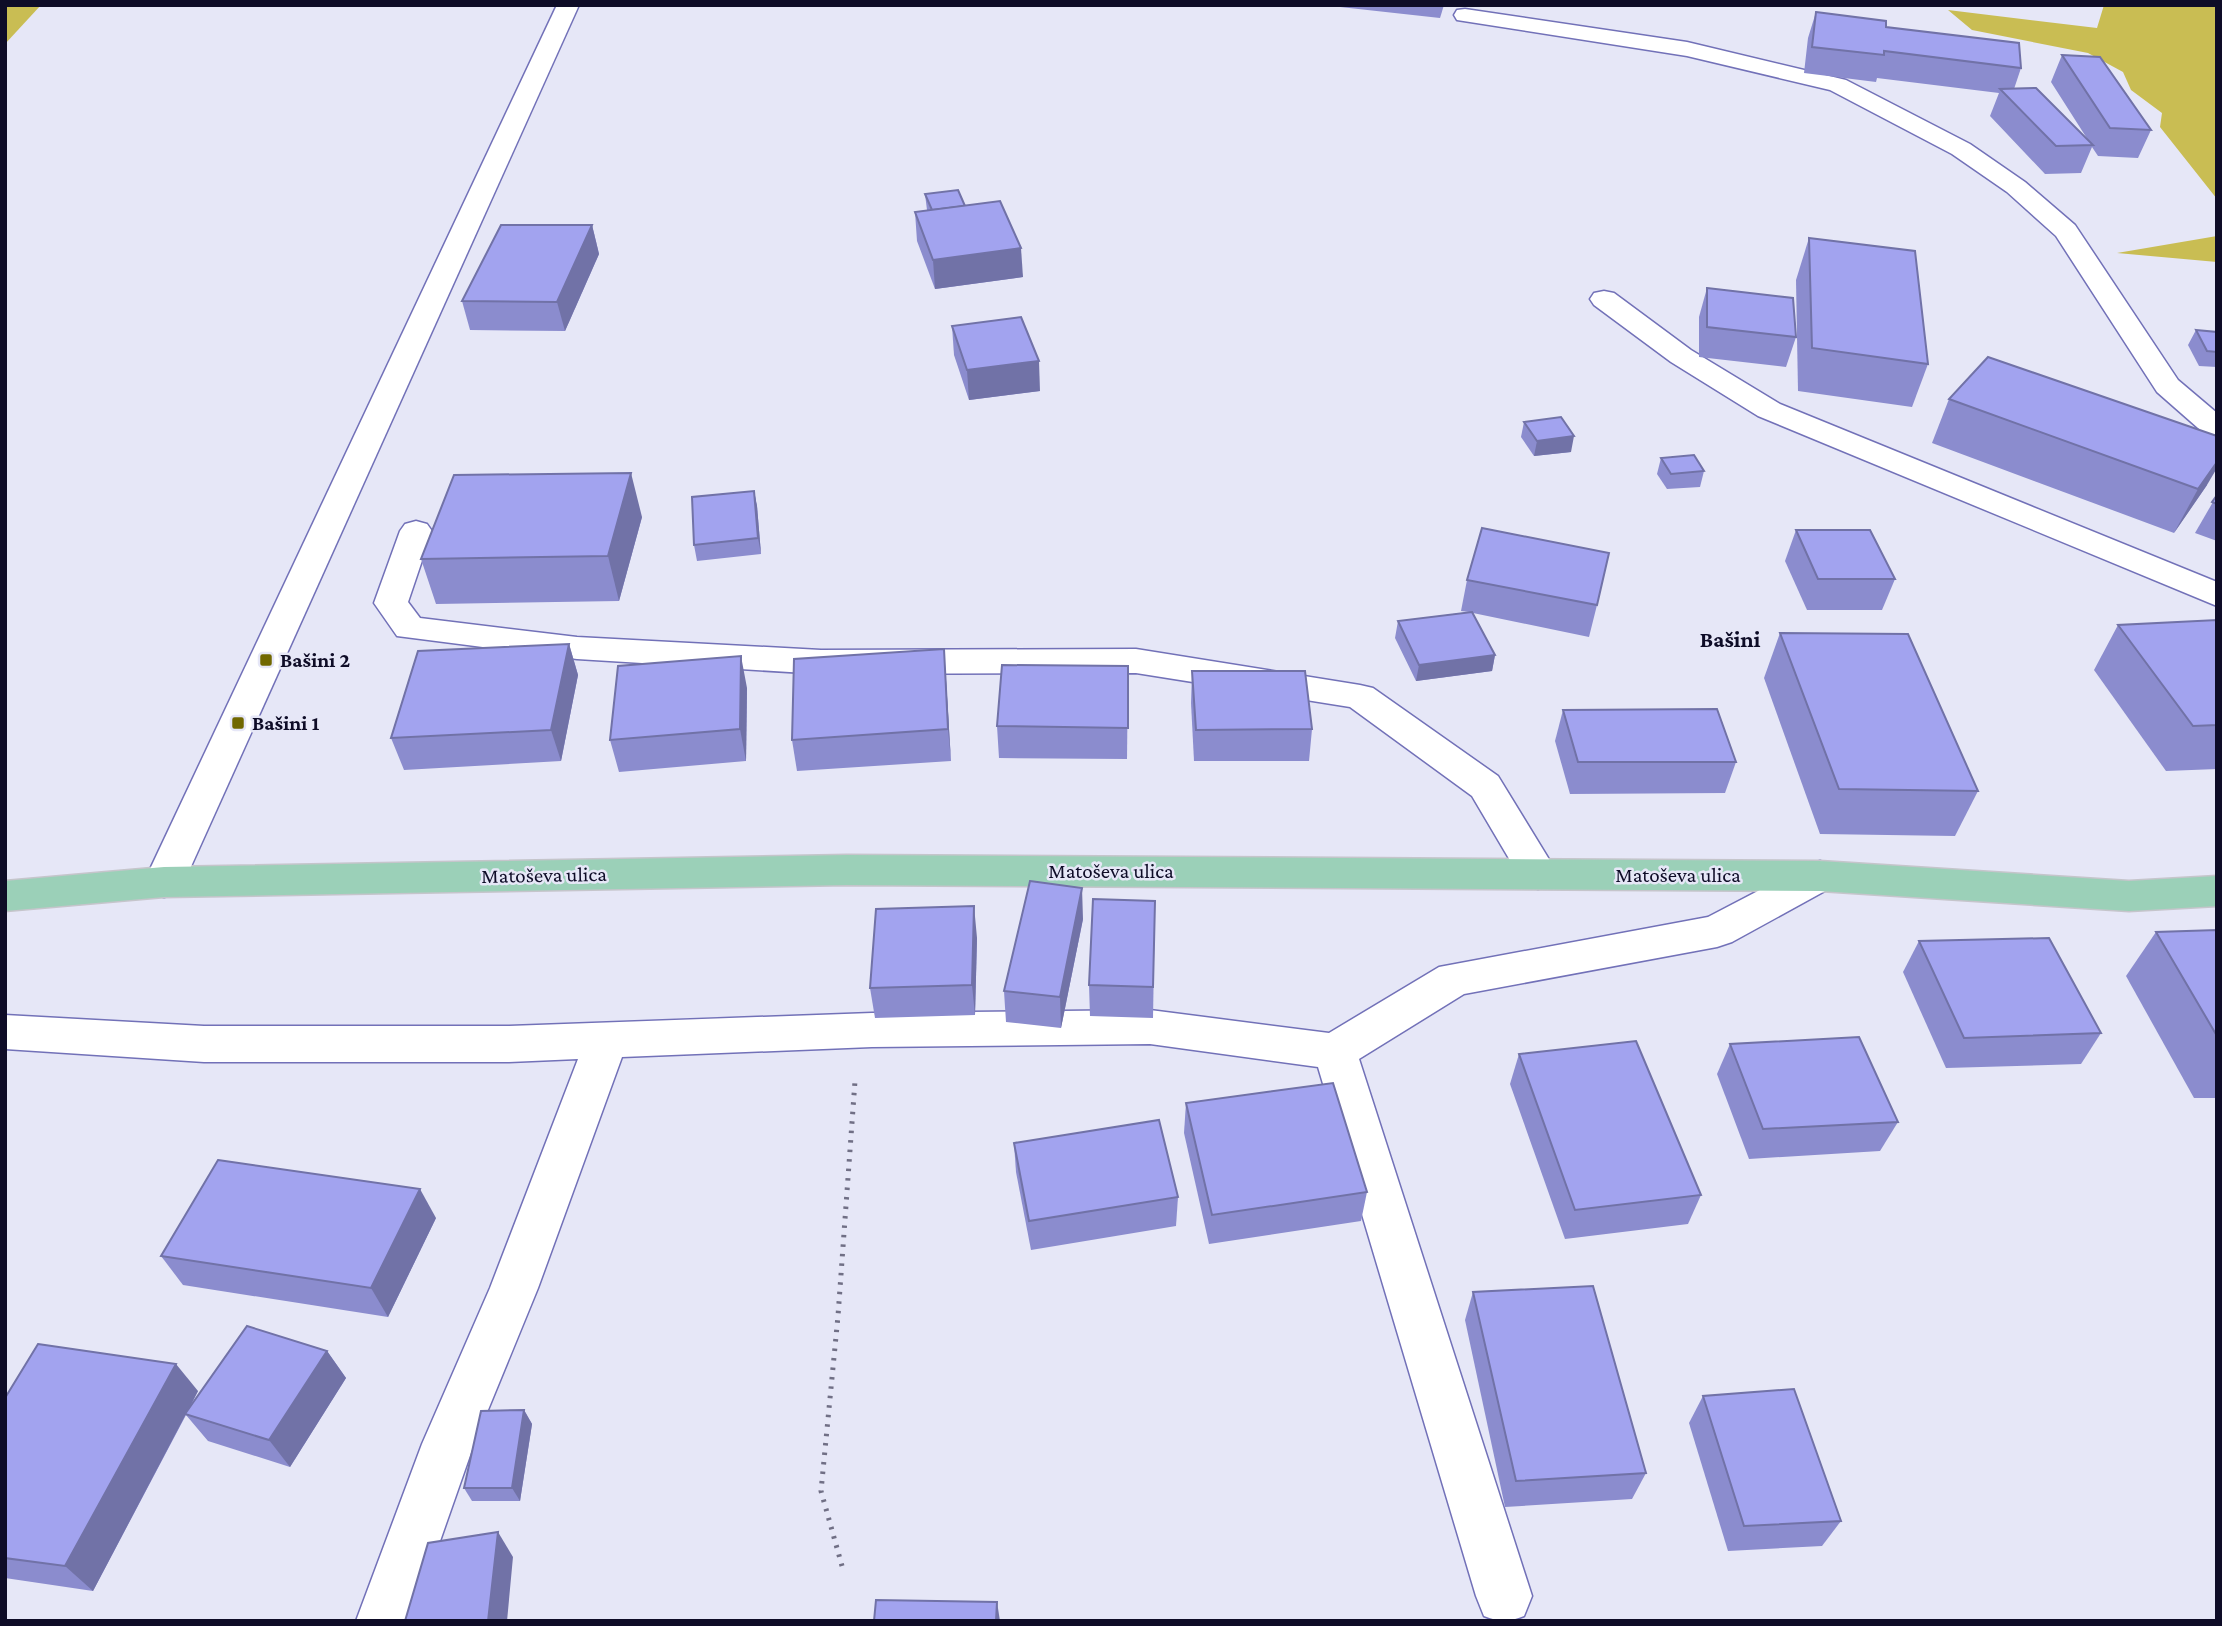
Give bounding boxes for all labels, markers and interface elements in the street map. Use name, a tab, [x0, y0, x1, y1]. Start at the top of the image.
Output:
district label: Bašini	[1700, 626, 1761, 652]
place label: Bašini 2	[280, 648, 350, 672]
marker: Bašini 2	[258, 652, 274, 668]
place label: Bašini 1	[252, 711, 319, 735]
marker: Bašini 1	[230, 715, 246, 731]
street label: Matoševa ulica	[1048, 859, 1174, 883]
street label: Matoševa ulica	[481, 862, 607, 888]
street label: Matoševa ulica	[1615, 863, 1741, 887]

